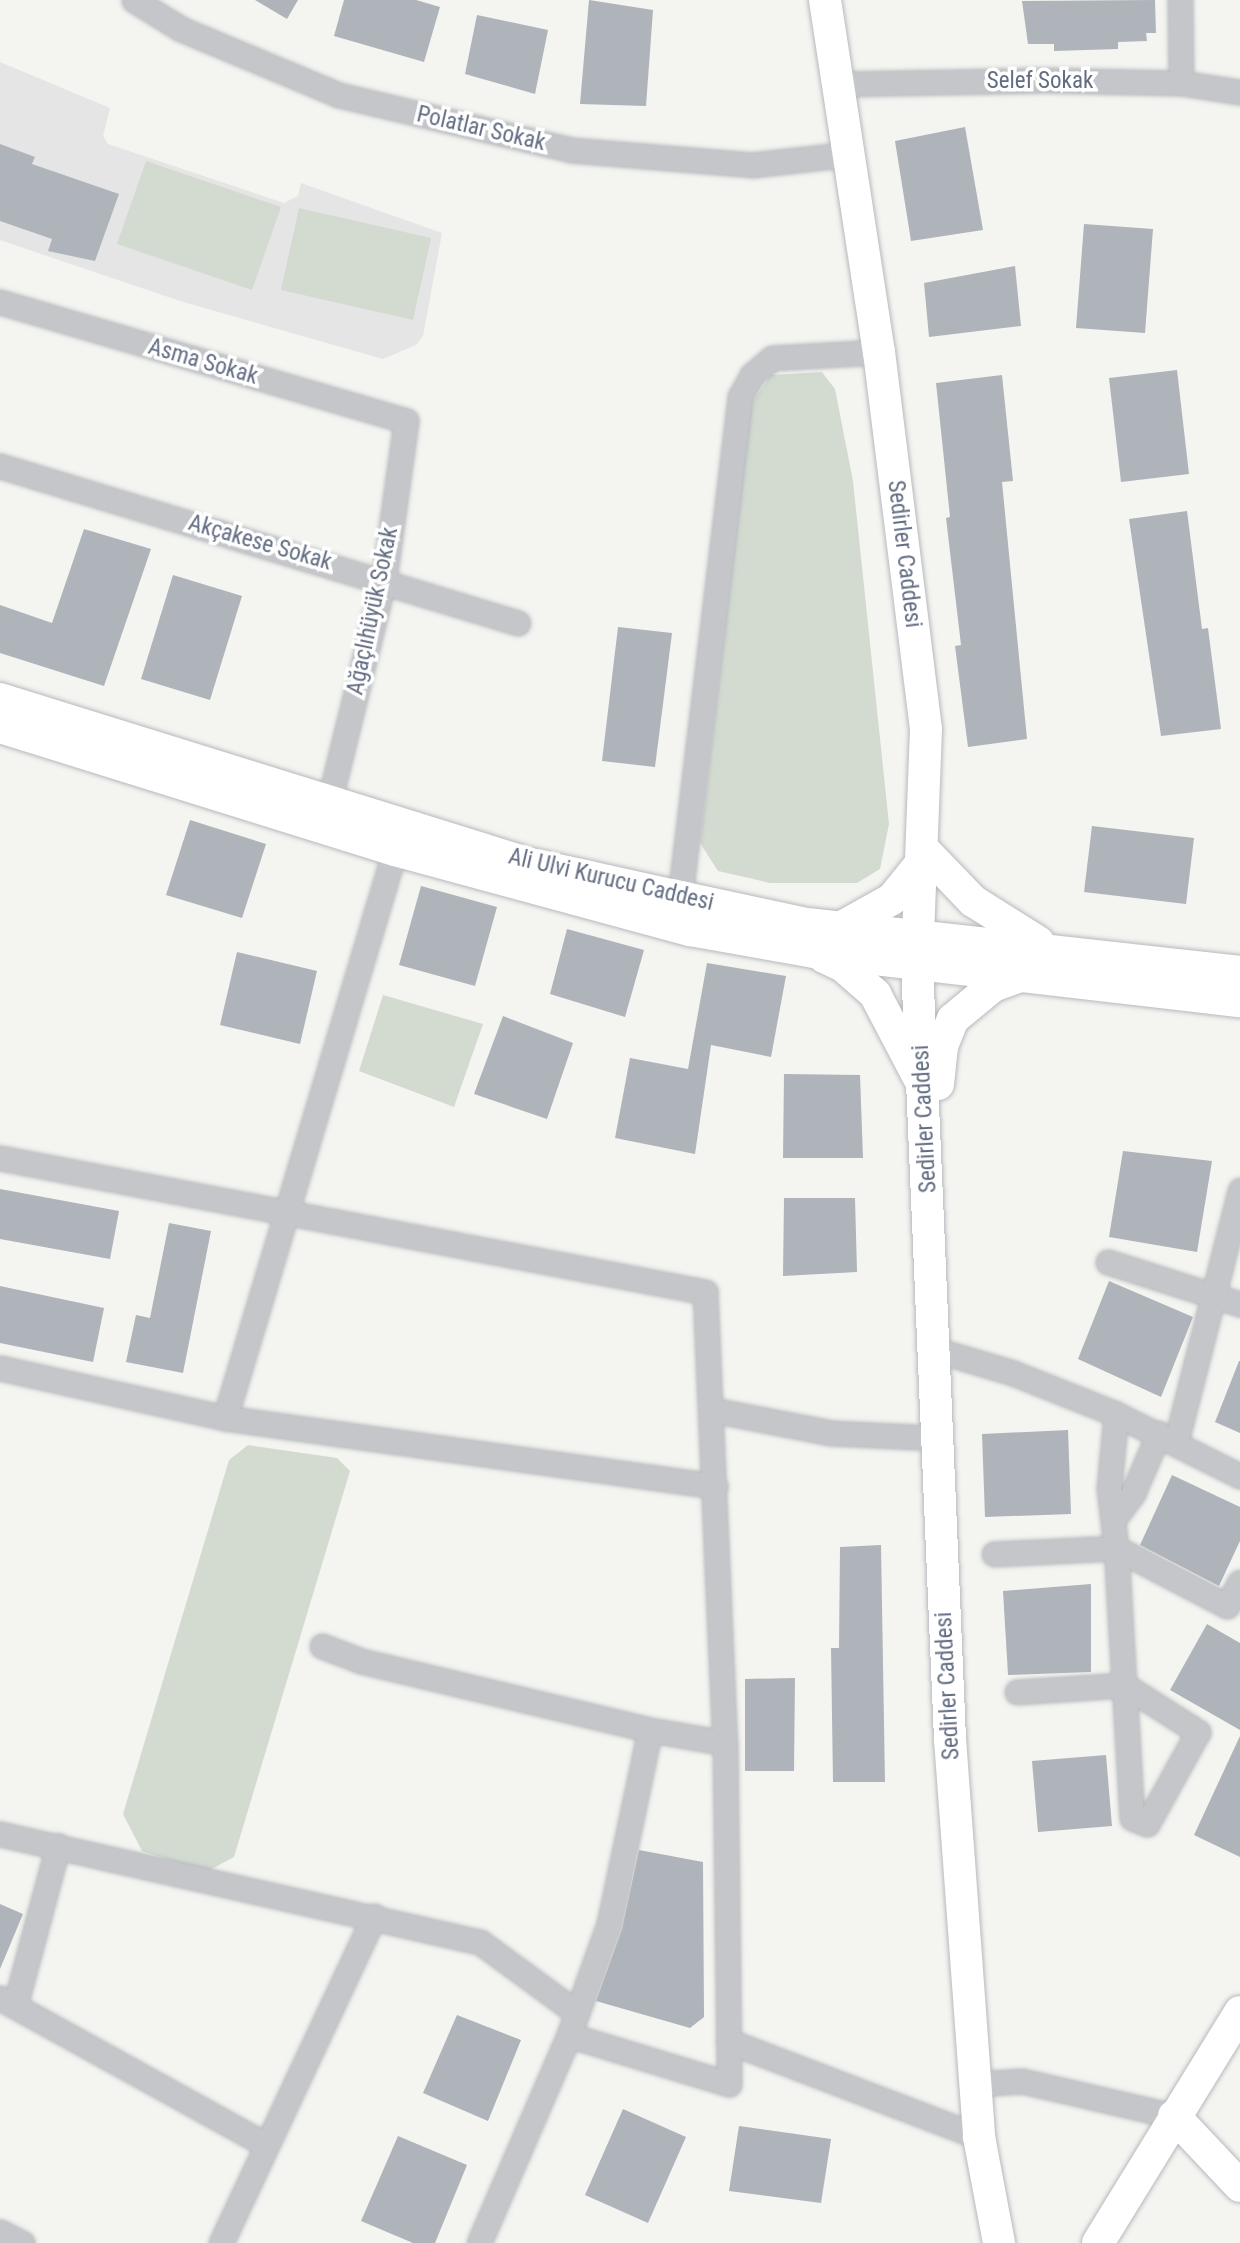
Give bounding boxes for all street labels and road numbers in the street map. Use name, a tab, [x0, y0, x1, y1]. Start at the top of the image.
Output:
street label: Selef Sokak	[987, 67, 1093, 95]
street label: Polatlar Sokak	[414, 101, 548, 157]
street label: Asma Sokak	[145, 333, 261, 391]
street label: Sedirler Caddesi	[881, 479, 927, 629]
street label: Akçakese Sokak	[185, 509, 335, 577]
street label: Ağaçlıhüyük Sokak	[342, 525, 404, 697]
street label: Ali Ulvi Kurucu Caddesi	[506, 843, 716, 917]
street label: Sedirler Caddesi	[907, 1044, 943, 1194]
street label: Sedirler Caddesi	[930, 1611, 966, 1761]

